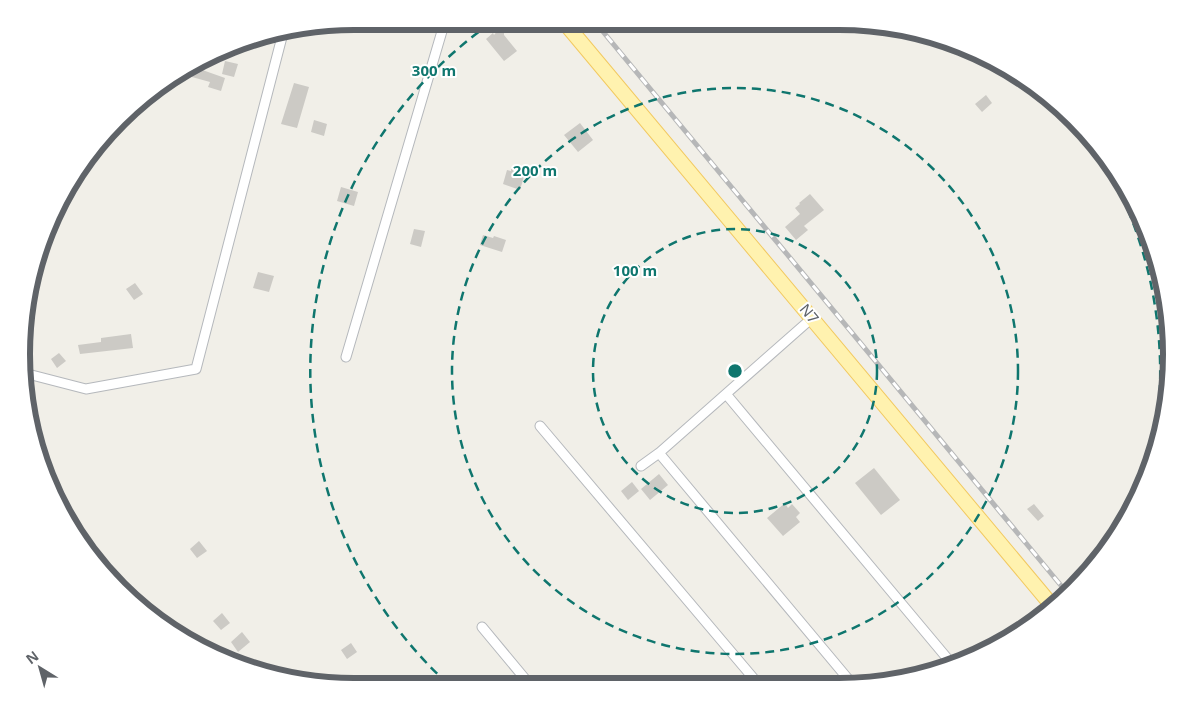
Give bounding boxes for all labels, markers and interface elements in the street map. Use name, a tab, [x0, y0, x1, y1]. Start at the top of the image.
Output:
text: 300 m	[412, 60, 456, 80]
text: 200 m	[513, 160, 557, 180]
text: 100 m	[613, 260, 657, 280]
street label: N7	[796, 299, 824, 327]
centre of rings	[726, 362, 744, 380]
north arrow	[15, 643, 65, 693]
text: N	[22, 646, 42, 668]

